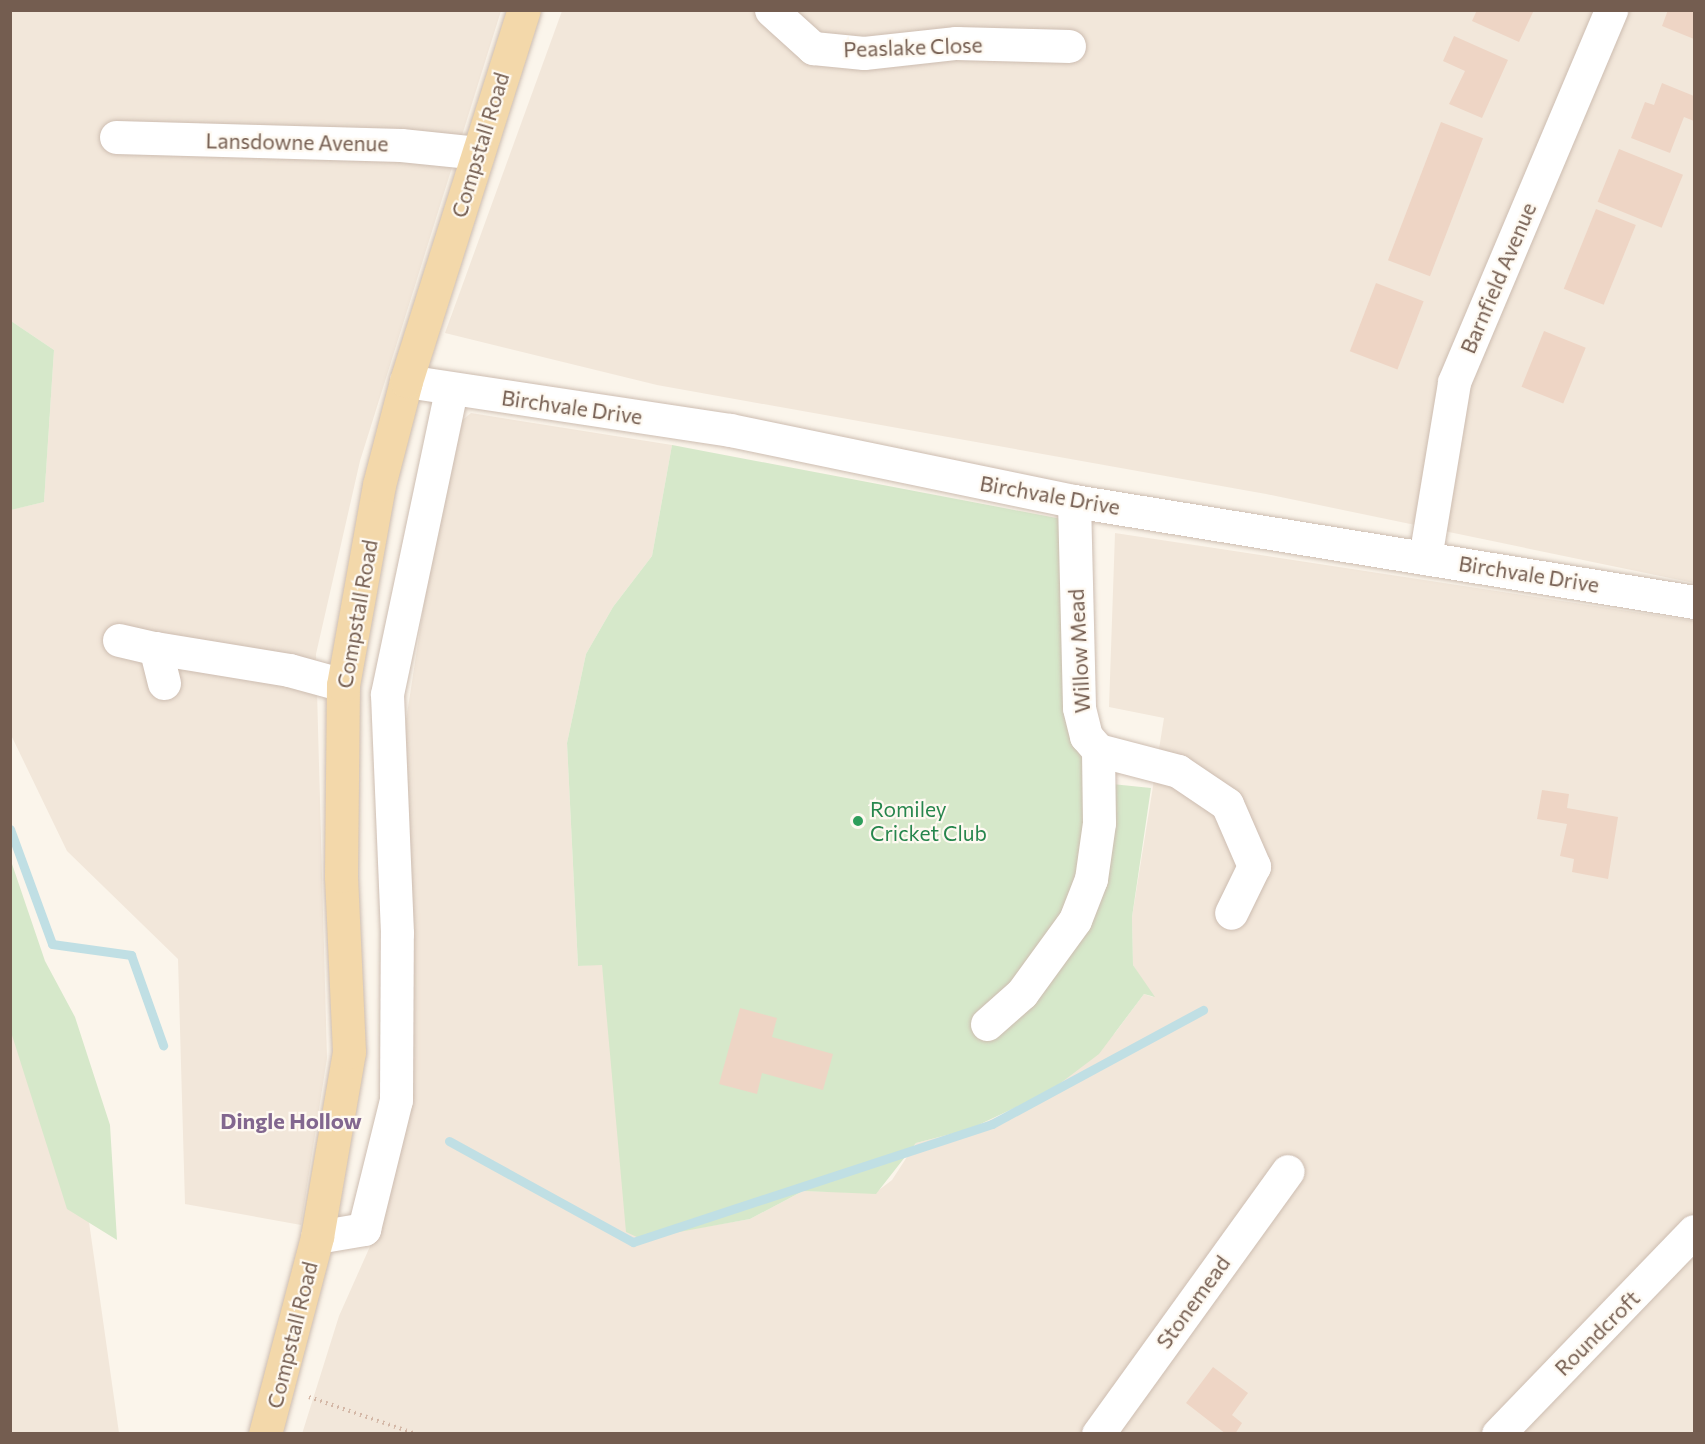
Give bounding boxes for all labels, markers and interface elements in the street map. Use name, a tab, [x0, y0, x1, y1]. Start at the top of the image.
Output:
street label: Peaslake Close	[843, 32, 983, 62]
street label: Compstall Road	[446, 69, 514, 221]
street label: Lansdowne Avenue	[205, 128, 389, 156]
street label: Barnfield Avenue	[1455, 199, 1541, 357]
street label: Birchvale Drive	[500, 385, 644, 429]
street label: Birchvale Drive	[978, 470, 1122, 520]
street label: Compstall Road	[332, 538, 382, 690]
street label: Birchvale Drive	[1457, 550, 1601, 598]
street label: Willow Mead	[1063, 588, 1095, 714]
place label: Romiley Cricket Club	[870, 796, 987, 846]
marker: Romiley Cricket Club	[851, 814, 865, 828]
district label: Dingle Hollow	[220, 1108, 362, 1134]
street label: Stonemead	[1151, 1251, 1235, 1353]
street label: Compstall Road	[262, 1259, 322, 1411]
street label: Roundcroft	[1549, 1285, 1645, 1381]

